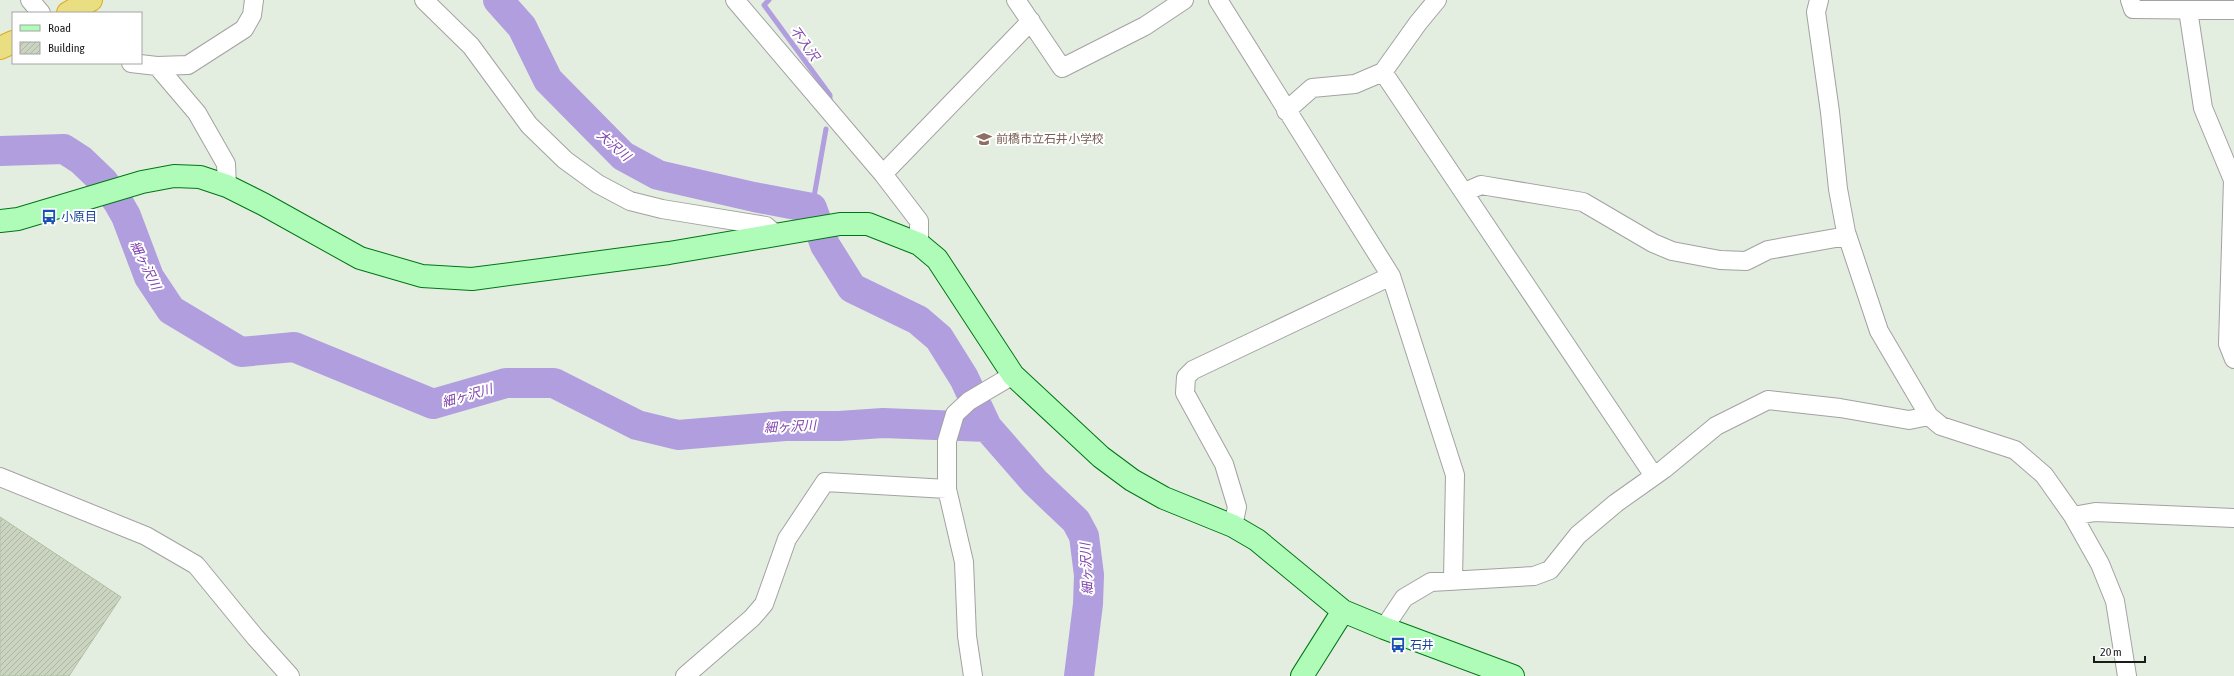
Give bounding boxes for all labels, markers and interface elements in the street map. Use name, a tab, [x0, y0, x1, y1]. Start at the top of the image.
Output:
legend	[12, 12, 142, 64]
text: Road	[48, 21, 71, 35]
water label: 不入沢	[787, 23, 823, 65]
text: Building	[48, 41, 86, 55]
water label: 大沢川	[594, 127, 635, 165]
school or university icon: 前橋市立石井小学校	[975, 130, 993, 148]
place label: 前橋市立石井小学校	[996, 132, 1104, 146]
bus stop icon: 小原目	[40, 208, 58, 226]
place label: 小原目	[61, 210, 97, 224]
water label: 細ヶ沢川	[127, 239, 165, 294]
water label: 細ヶ沢川	[440, 381, 496, 410]
water label: 細ヶ沢川	[764, 418, 818, 435]
water label: 細ヶ沢川	[1078, 541, 1095, 595]
bus stop icon: 石井	[1389, 636, 1407, 654]
place label: 石井	[1410, 638, 1434, 652]
scale bar	[2094, 638, 2145, 664]
text: 20 m	[2100, 645, 2122, 659]

